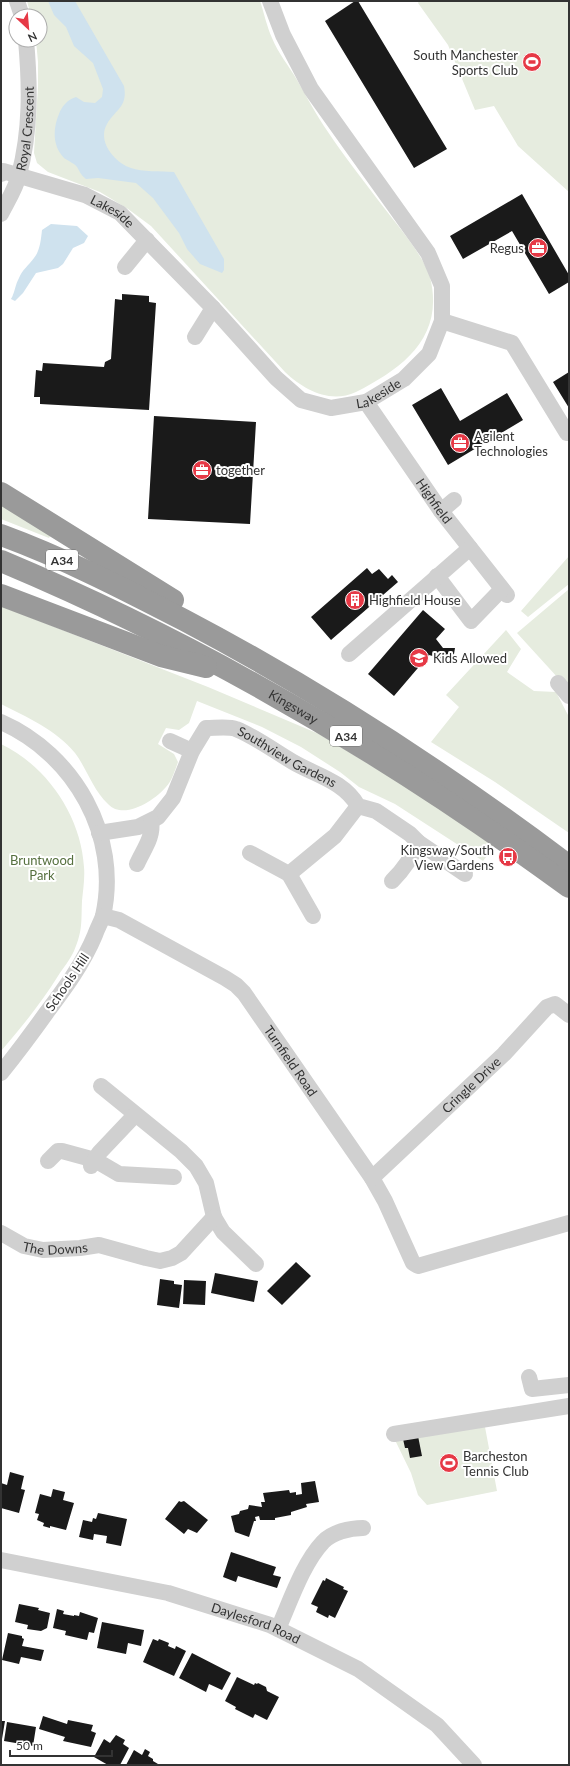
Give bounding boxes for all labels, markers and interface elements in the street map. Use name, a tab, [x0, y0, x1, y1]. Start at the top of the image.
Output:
north arrow	[8, 8, 48, 48]
text: N	[26, 30, 39, 45]
place label: South Manchester Sports Club	[413, 47, 518, 78]
sports icon: South Manchester Sports Club	[521, 51, 543, 73]
street label: Royal Crescent	[12, 86, 37, 172]
street label: Lakeside	[88, 191, 138, 231]
office icon: Regus	[527, 237, 549, 259]
place label: Regus	[490, 240, 524, 256]
street label: Lakeside	[355, 375, 404, 412]
place label: Agilent Technologies	[474, 428, 548, 459]
office icon: Agilent Technologies	[449, 432, 471, 454]
office icon: together	[191, 459, 213, 481]
place label: together	[216, 462, 265, 478]
street label: Highfield	[413, 475, 456, 527]
road number: A34	[46, 550, 78, 570]
building icon: Highfield House	[344, 589, 366, 611]
place label: Highfield House	[369, 592, 461, 608]
school or university icon: Kids Allowed	[408, 647, 430, 669]
place label: Kids Allowed	[433, 650, 507, 666]
street label: Kingsway	[266, 686, 322, 727]
street label: Southview Gardens	[235, 723, 340, 791]
road number: A34	[330, 726, 362, 746]
place label: Kingsway/South View Gardens	[401, 842, 494, 873]
bus stop icon: Kingsway/South View Gardens	[497, 846, 519, 868]
park label: Bruntwood Park	[10, 852, 74, 883]
street label: Schools Hill	[42, 950, 92, 1014]
street label: Turnfield Road	[261, 1022, 321, 1099]
street label: Cringle Drive	[438, 1053, 504, 1116]
street label: The Downs	[21, 1238, 89, 1258]
place label: Barcheston Tennis Club	[463, 1448, 529, 1479]
sports icon: Barcheston Tennis Club	[438, 1452, 460, 1474]
street label: Daylesford Road	[209, 1599, 303, 1647]
scale bar	[10, 1732, 112, 1758]
text: 50 m	[16, 1738, 43, 1753]

